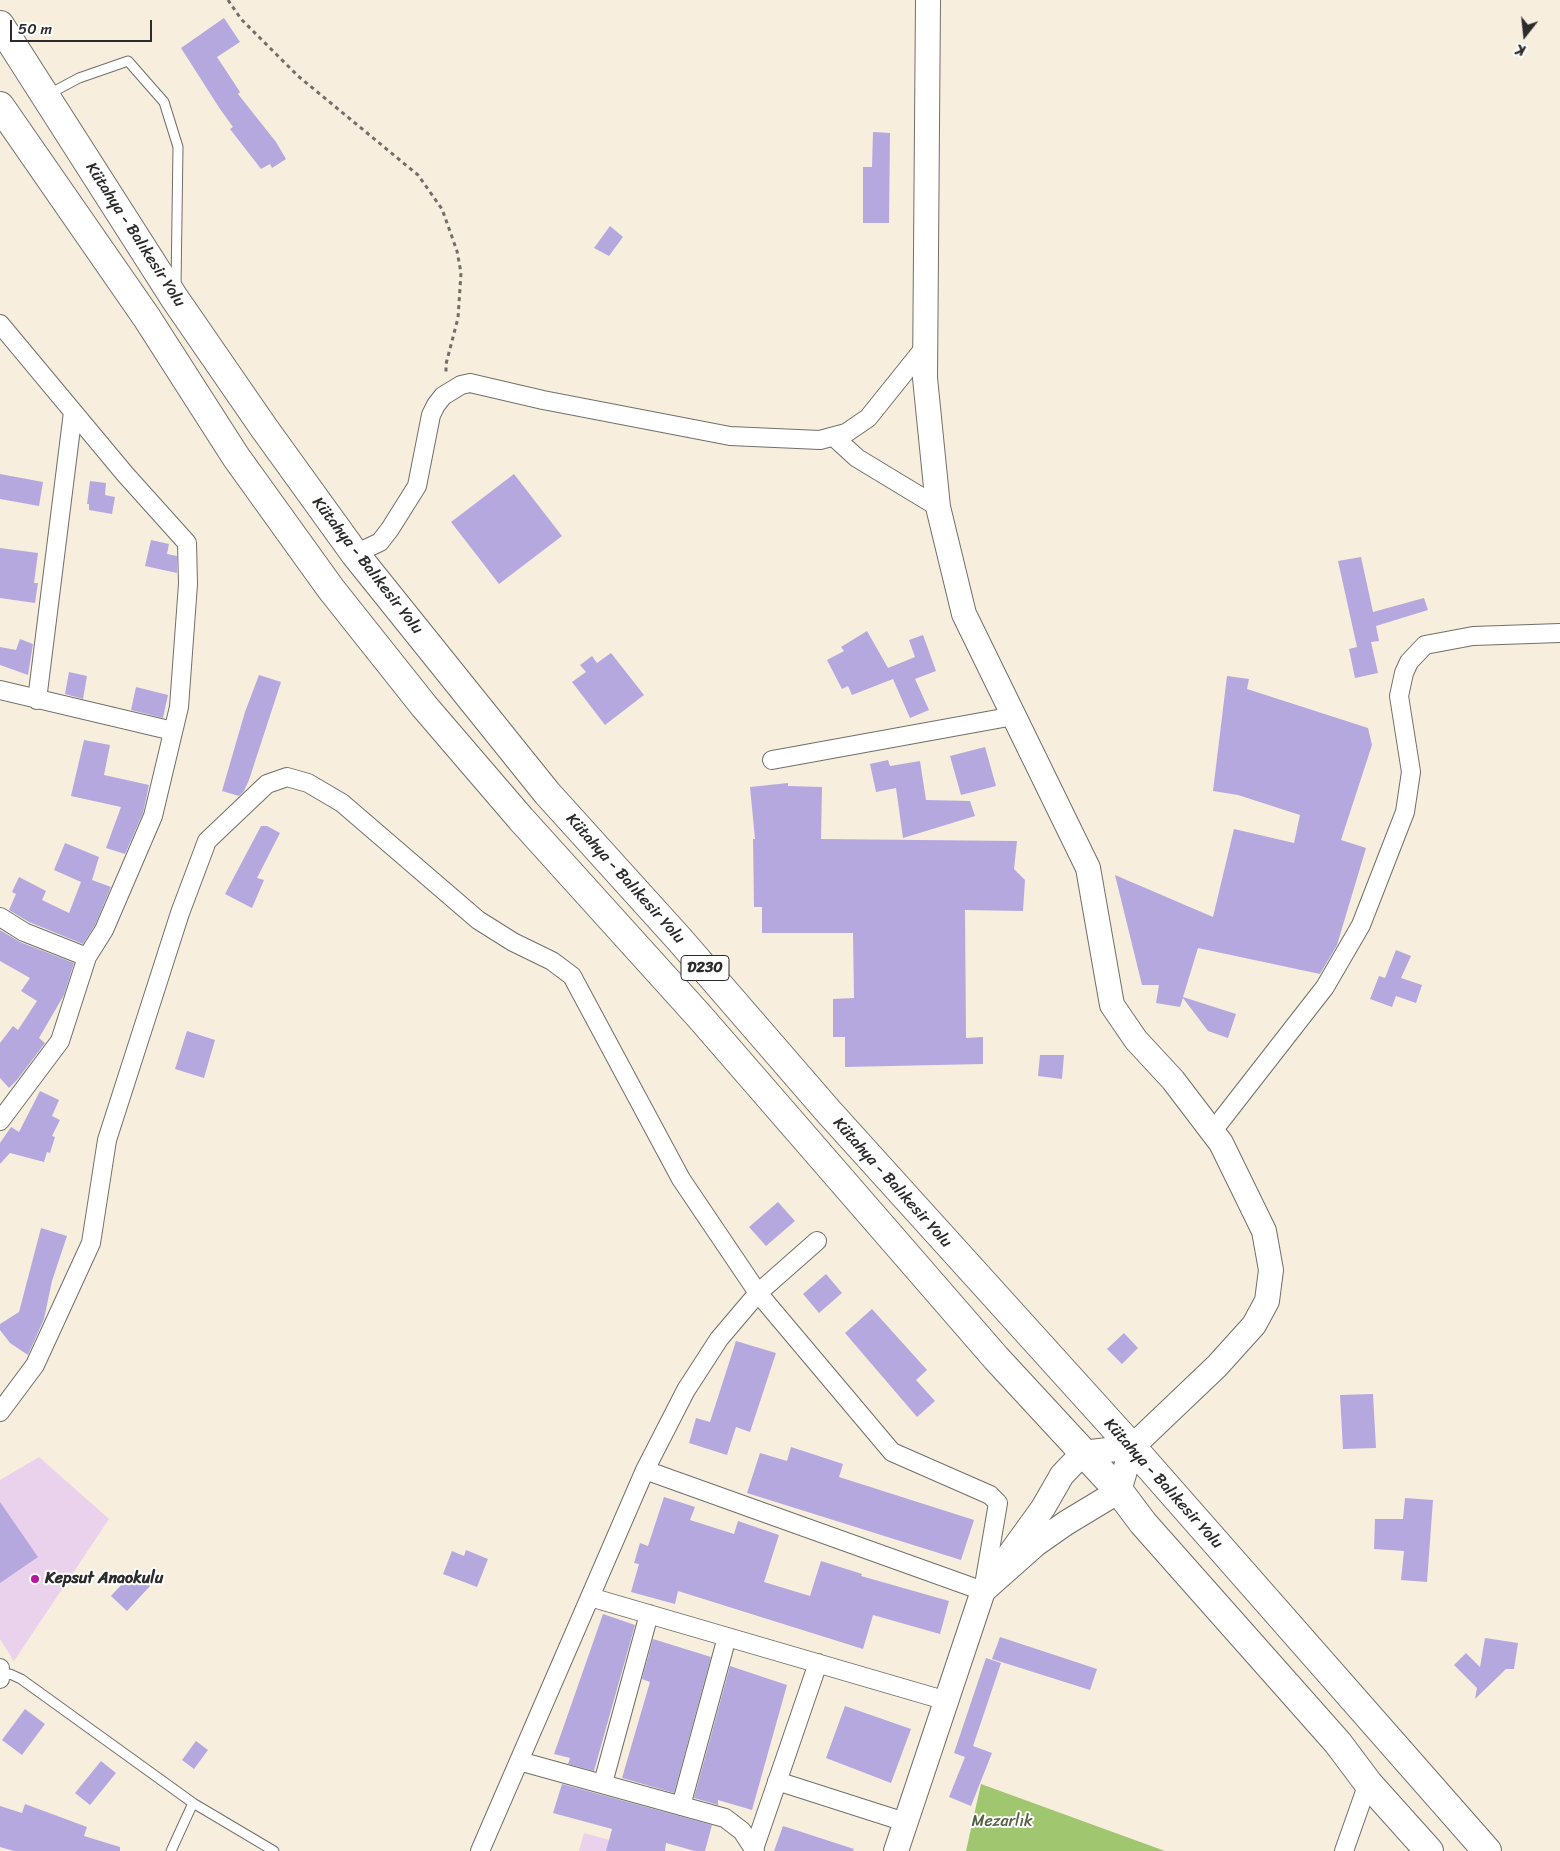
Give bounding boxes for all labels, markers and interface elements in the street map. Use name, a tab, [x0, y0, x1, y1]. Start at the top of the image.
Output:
scale bar	[12, 10, 155, 42]
north arrow	[1500, 10, 1550, 60]
text: 50 m	[18, 16, 52, 42]
text: K	[1513, 37, 1528, 63]
street label: Kütahya - Balıkesir Yolu	[81, 159, 189, 311]
street label: Kütahya - Balıkesir Yolu	[308, 494, 426, 638]
street label: Kütahya - Balıkesir Yolu	[562, 810, 688, 948]
road number: D230	[681, 956, 729, 980]
street label: Kütahya - Balıkesir Yolu	[829, 1114, 955, 1252]
street label: Kütahya - Balıkesir Yolu	[1100, 1415, 1226, 1553]
place label: Kepsut Anaokulu	[45, 1569, 163, 1589]
marker: Kepsut Anaokulu	[29, 1573, 41, 1585]
park label: Mezarlık	[972, 1812, 1032, 1832]

